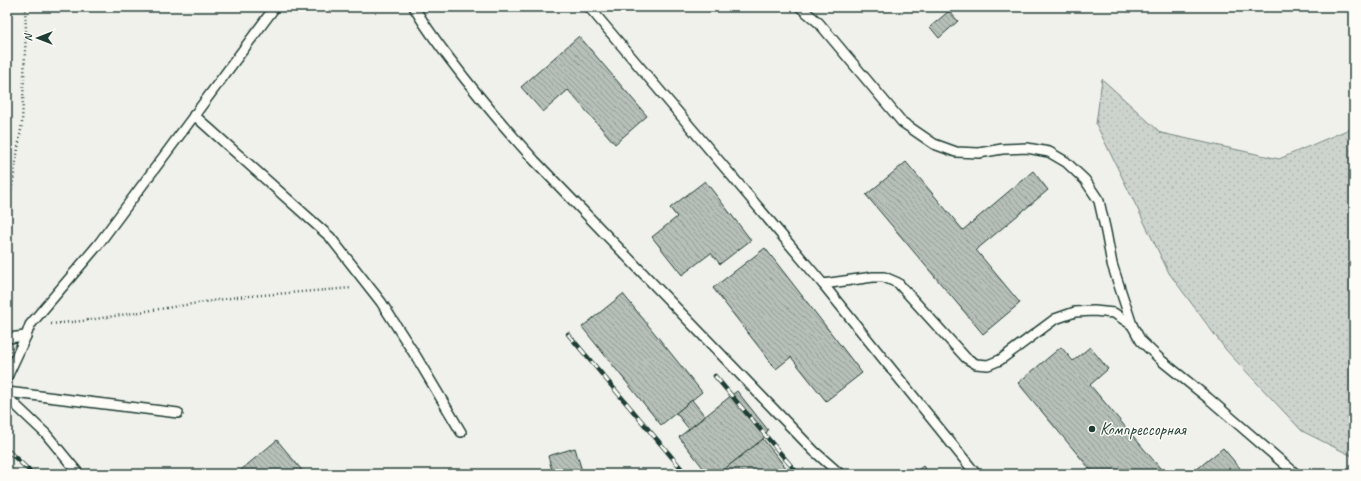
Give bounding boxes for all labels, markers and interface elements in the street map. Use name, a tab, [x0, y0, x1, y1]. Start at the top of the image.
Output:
north arrow	[18, 18, 58, 58]
text: N	[21, 32, 35, 41]
place label: Компрессорная	[1100, 419, 1187, 440]
marker: Компрессорная	[1087, 424, 1097, 434]

